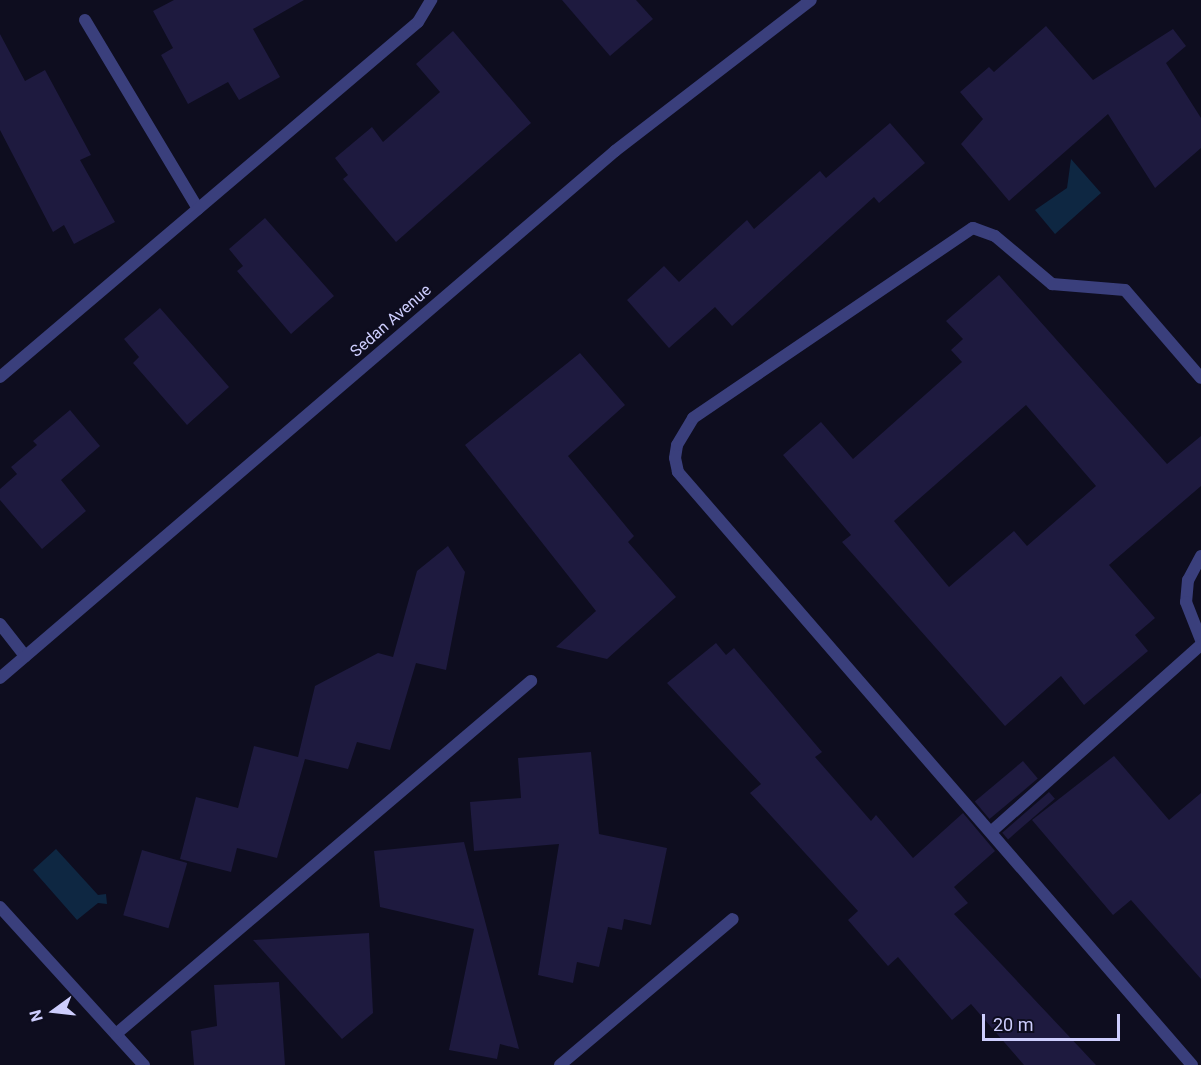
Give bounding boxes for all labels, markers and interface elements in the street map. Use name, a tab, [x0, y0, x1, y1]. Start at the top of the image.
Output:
street label: Sedan Avenue	[347, 281, 435, 361]
north arrow	[24, 981, 84, 1041]
scale bar	[985, 1002, 1123, 1040]
text: N	[25, 1008, 47, 1024]
text: 20 m	[993, 1014, 1033, 1035]

